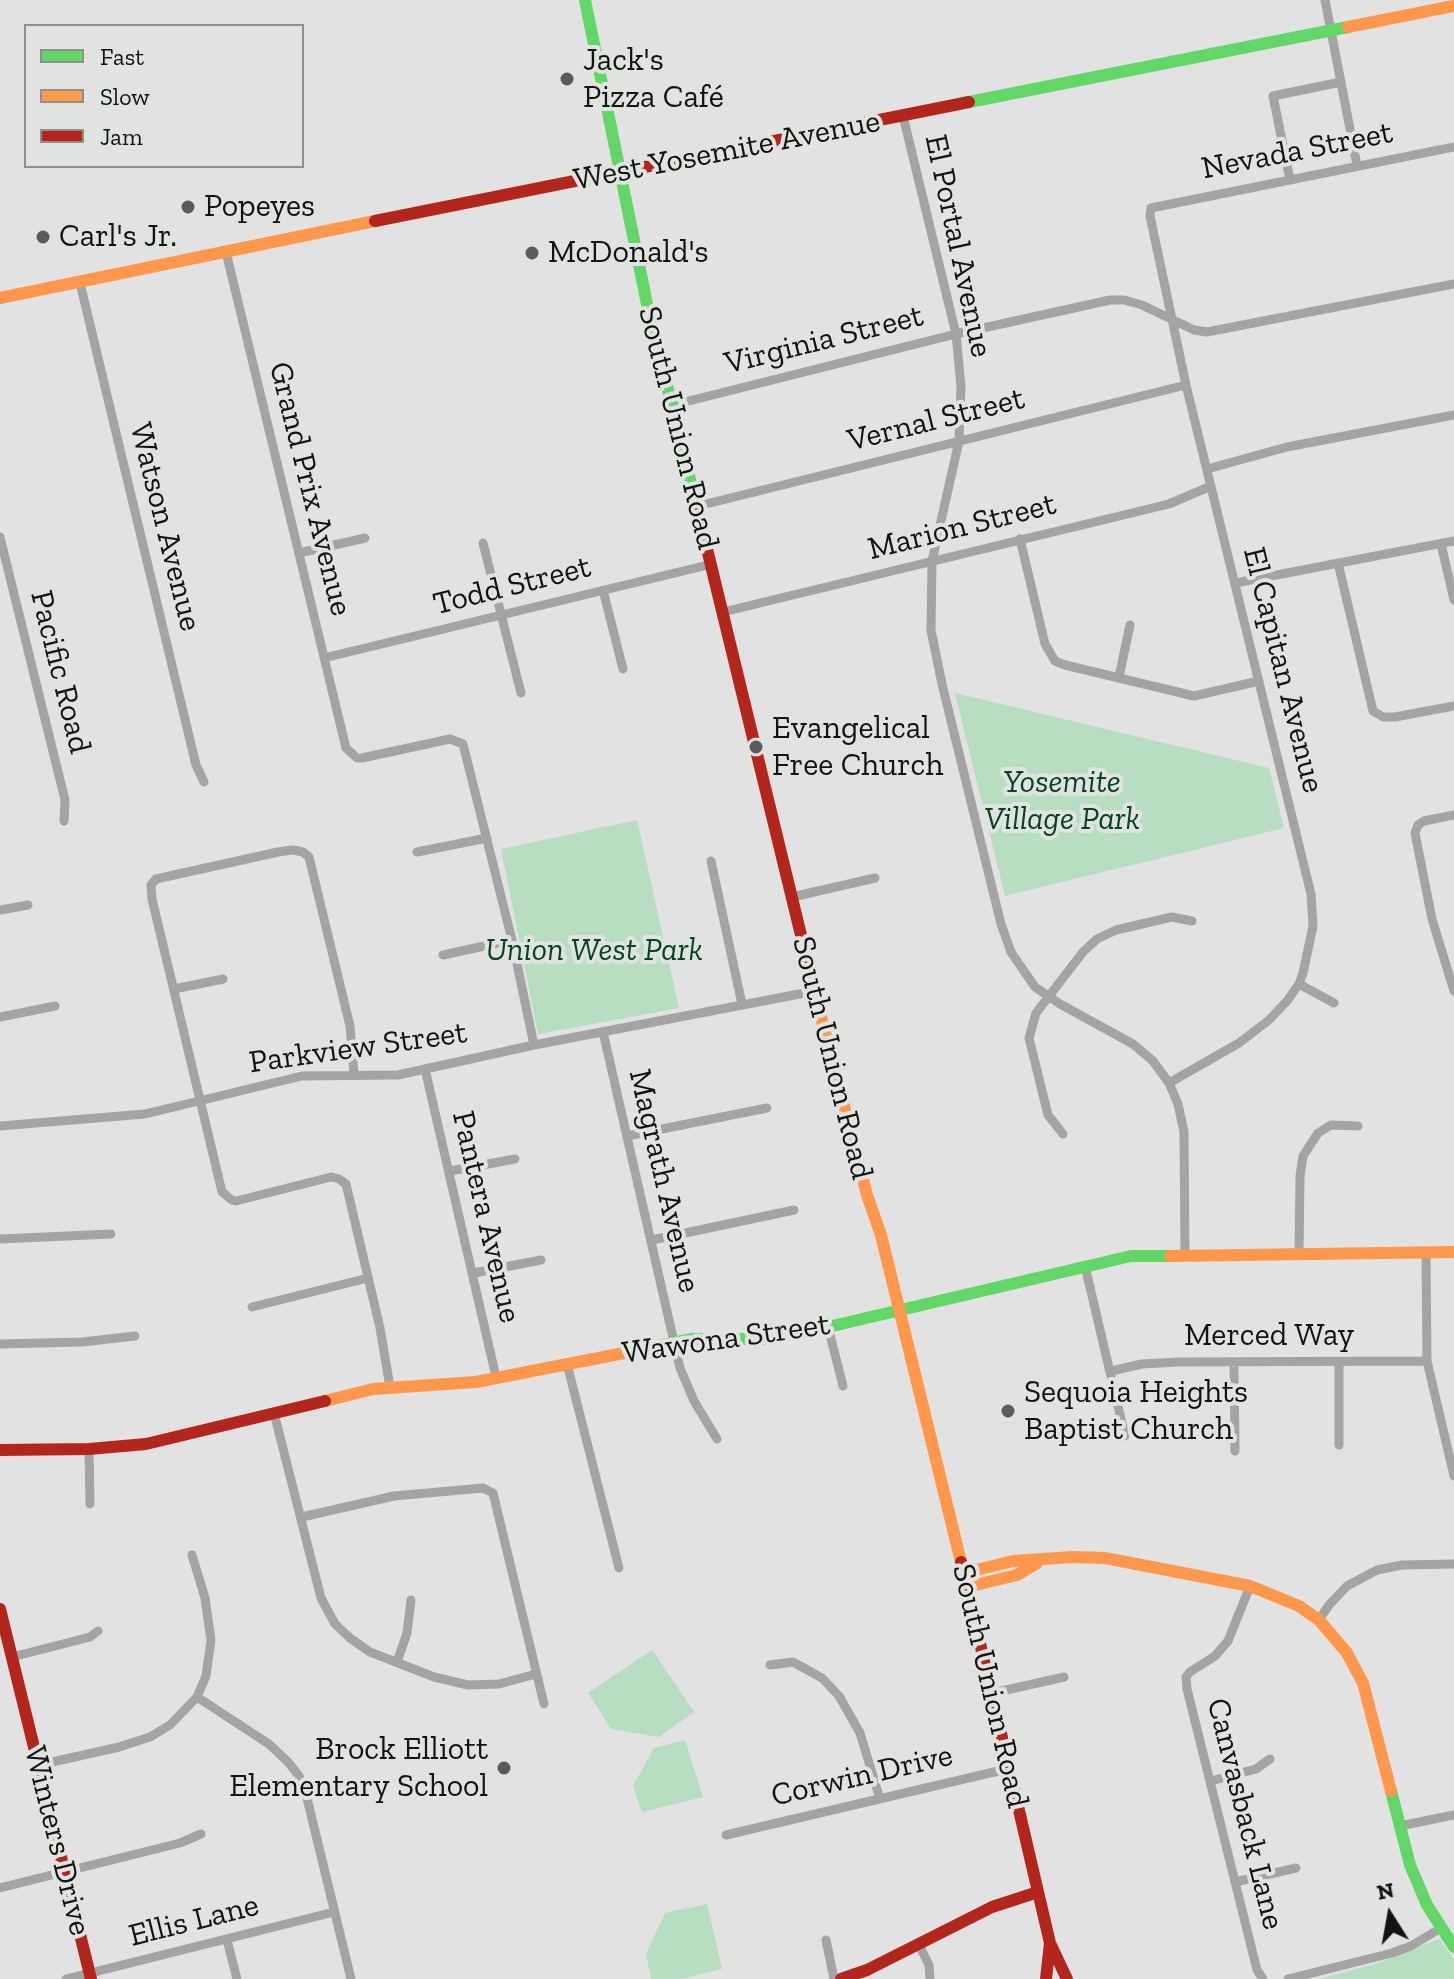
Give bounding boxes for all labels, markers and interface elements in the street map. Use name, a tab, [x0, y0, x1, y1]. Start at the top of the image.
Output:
legend	[24, 24, 304, 168]
text: Fast	[100, 42, 144, 71]
place label: Jack's Pizza Café	[583, 42, 724, 117]
marker: Jack's Pizza Café	[558, 70, 576, 88]
text: Slow	[100, 82, 150, 111]
street label: West Yosemite Avenue	[571, 102, 883, 200]
street label: Nevada Street	[1198, 114, 1396, 188]
text: Jam	[100, 122, 143, 151]
street label: El Portal Avenue	[916, 131, 1000, 361]
place label: Popeyes	[204, 188, 315, 226]
marker: Popeyes	[179, 198, 197, 216]
place label: Carl's Jr.	[59, 218, 177, 256]
marker: Carl's Jr.	[34, 228, 52, 246]
place label: McDonald's	[548, 234, 709, 272]
marker: McDonald's	[523, 244, 541, 262]
street label: Virginia Street	[721, 297, 927, 383]
street label: South Union Road	[629, 303, 727, 553]
street label: Grand Prix Avenue	[260, 358, 360, 620]
street label: Vernal Street	[844, 379, 1028, 461]
street label: Watson Avenue	[121, 419, 209, 635]
street label: Marion Street	[864, 485, 1060, 569]
street label: El Capitan Avenue	[1234, 543, 1332, 797]
street label: Todd Street	[429, 548, 595, 624]
street label: Pacific Road	[21, 587, 99, 757]
place label: Evangelical Free Church	[772, 710, 943, 785]
marker: Evangelical Free Church	[747, 738, 765, 756]
park label: Yosemite Village Park	[984, 764, 1140, 839]
park label: Union West Park	[485, 932, 703, 970]
street label: South Union Road	[783, 933, 881, 1183]
street label: Parkview Street	[247, 1014, 469, 1082]
street label: Magrath Avenue	[620, 1065, 708, 1297]
street label: Pantera Avenue	[443, 1107, 529, 1327]
street label: Wawona Street	[620, 1305, 832, 1373]
street label: Merced Way	[1184, 1317, 1354, 1355]
place label: Sequoia Heights Baptist Church	[1024, 1374, 1248, 1449]
marker: Sequoia Heights Baptist Church	[999, 1402, 1017, 1420]
street label: South Union Road	[943, 1560, 1037, 1812]
street label: Canvasback Lane	[1198, 1694, 1292, 1934]
place label: Brock Elliott Elementary School	[229, 1731, 488, 1806]
street label: Corwin Drive	[768, 1736, 956, 1816]
street label: Winters Drive	[15, 1742, 99, 1940]
marker: Brock Elliott Elementary School	[495, 1759, 513, 1777]
north arrow	[1350, 1875, 1430, 1955]
text: N	[1375, 1876, 1396, 1906]
street label: Ellis Lane	[125, 1886, 263, 1956]

